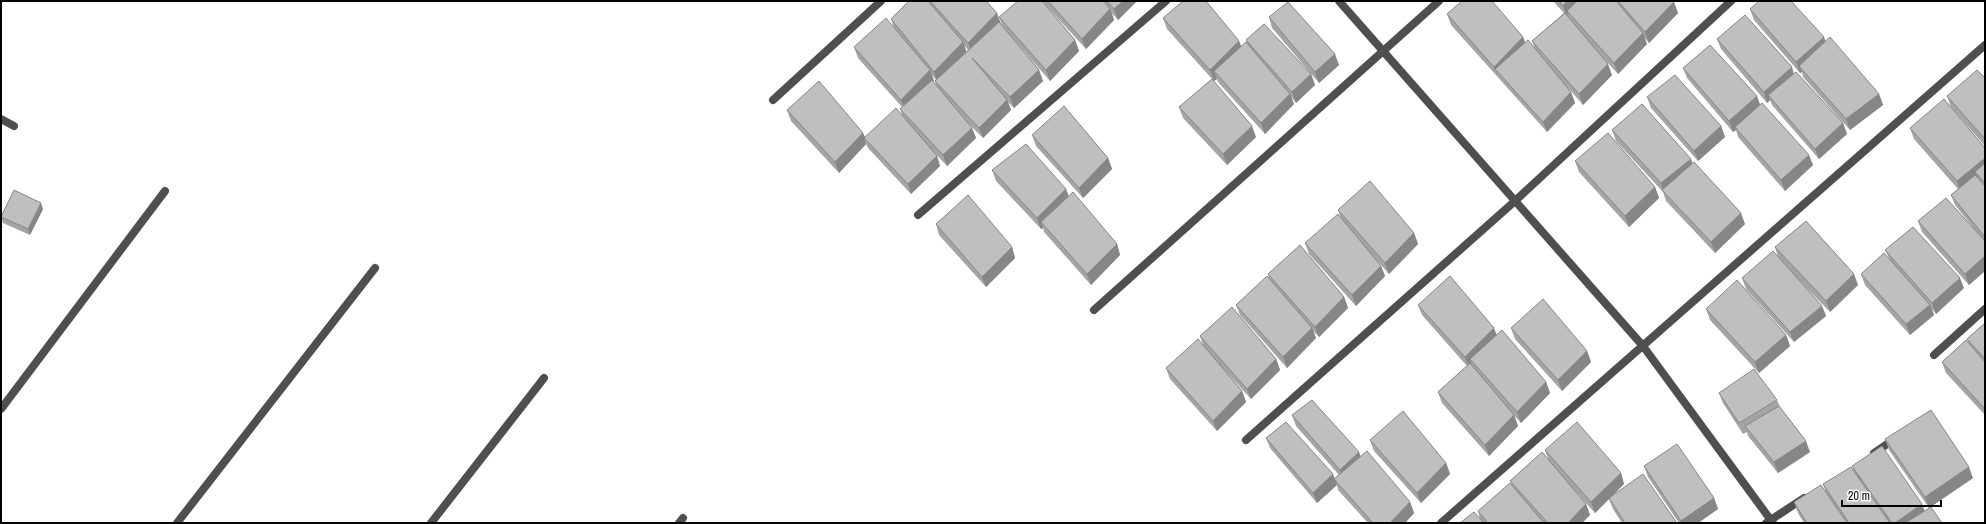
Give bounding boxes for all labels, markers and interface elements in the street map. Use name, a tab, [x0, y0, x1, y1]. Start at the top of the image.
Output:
scale bar	[1842, 482, 1941, 508]
text: 20 m	[1848, 488, 1870, 504]

